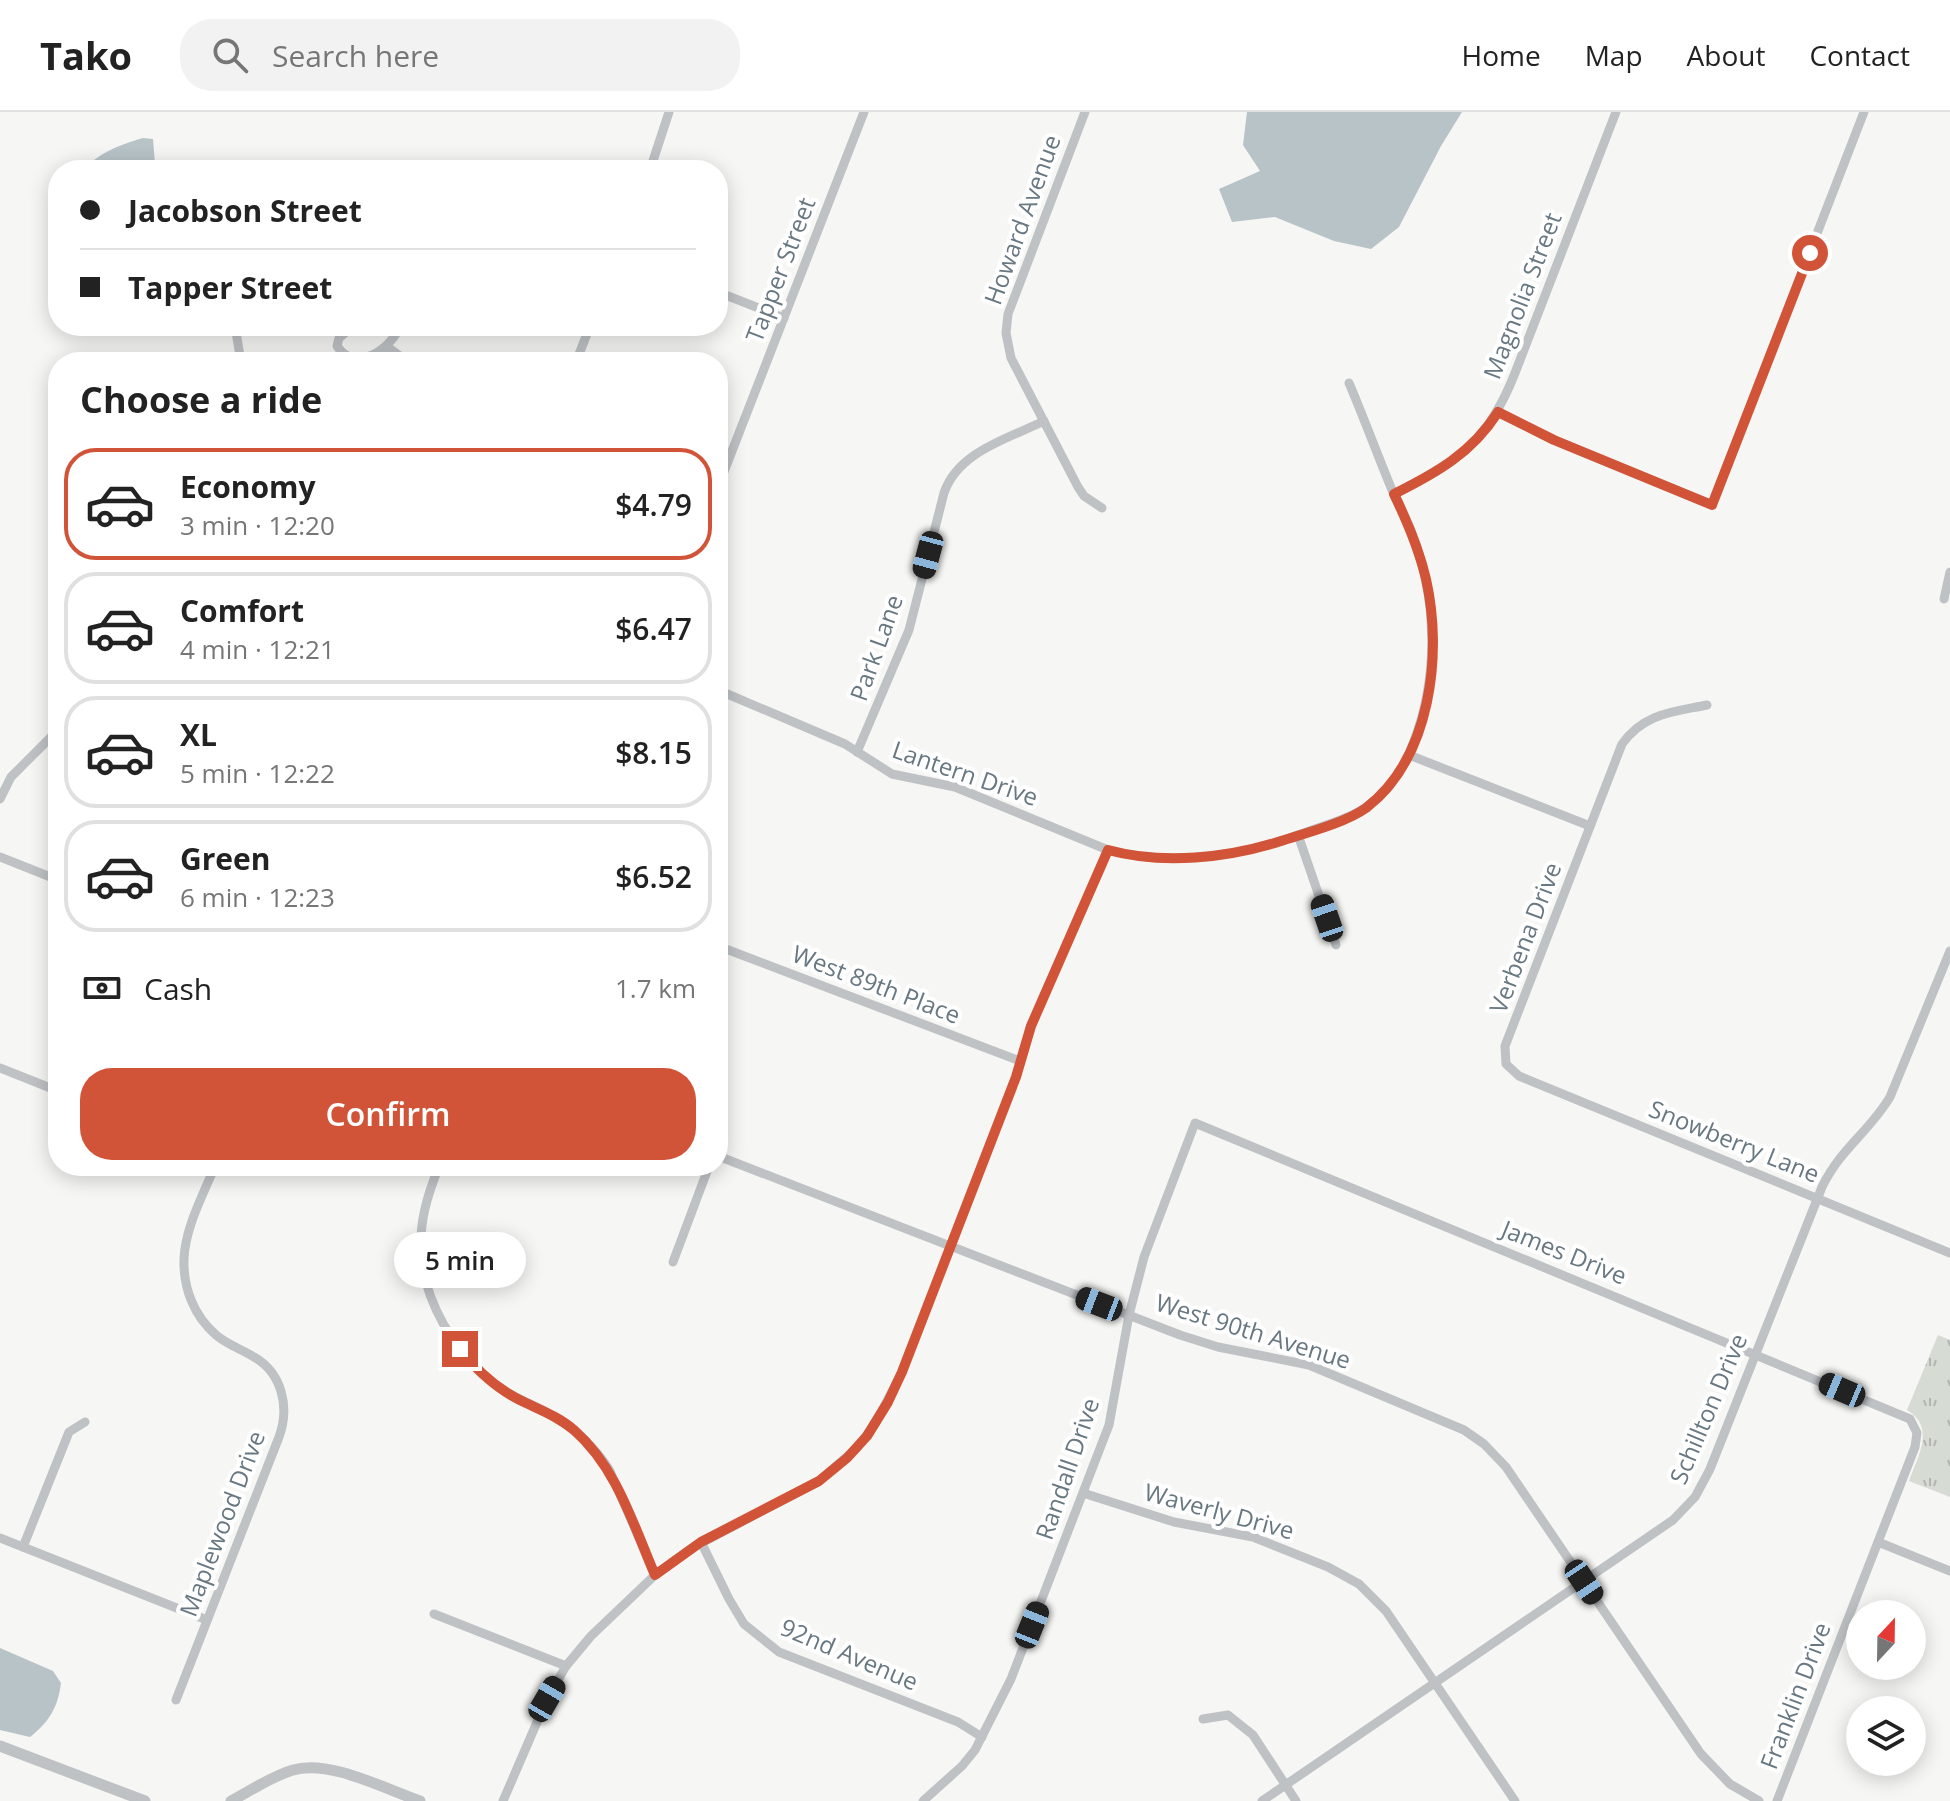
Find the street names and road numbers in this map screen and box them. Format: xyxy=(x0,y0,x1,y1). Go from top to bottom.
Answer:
street label: Howard Avenue xyxy=(976,130,1068,309)
street label: Tapper Street xyxy=(737,192,822,347)
street label: Magnolia Street xyxy=(1475,207,1569,383)
street label: Park Lane xyxy=(841,590,910,705)
street label: Lantern Drive xyxy=(888,732,1043,813)
street label: Verbena Drive xyxy=(1481,857,1568,1018)
street label: West 89th Place xyxy=(788,936,965,1031)
street label: Snowberry Lane xyxy=(1644,1091,1825,1190)
street label: James Drive xyxy=(1495,1211,1632,1292)
street label: West 90th Avenue xyxy=(1152,1285,1355,1376)
street label: Schillton Drive xyxy=(1661,1328,1754,1489)
street label: Randall Drive xyxy=(1027,1393,1106,1544)
street label: Maplewood Drive xyxy=(171,1426,272,1621)
street label: Waverly Drive xyxy=(1141,1475,1298,1546)
street label: 92nd Avenue xyxy=(776,1610,924,1697)
street label: Franklin Drive xyxy=(1751,1617,1838,1774)

